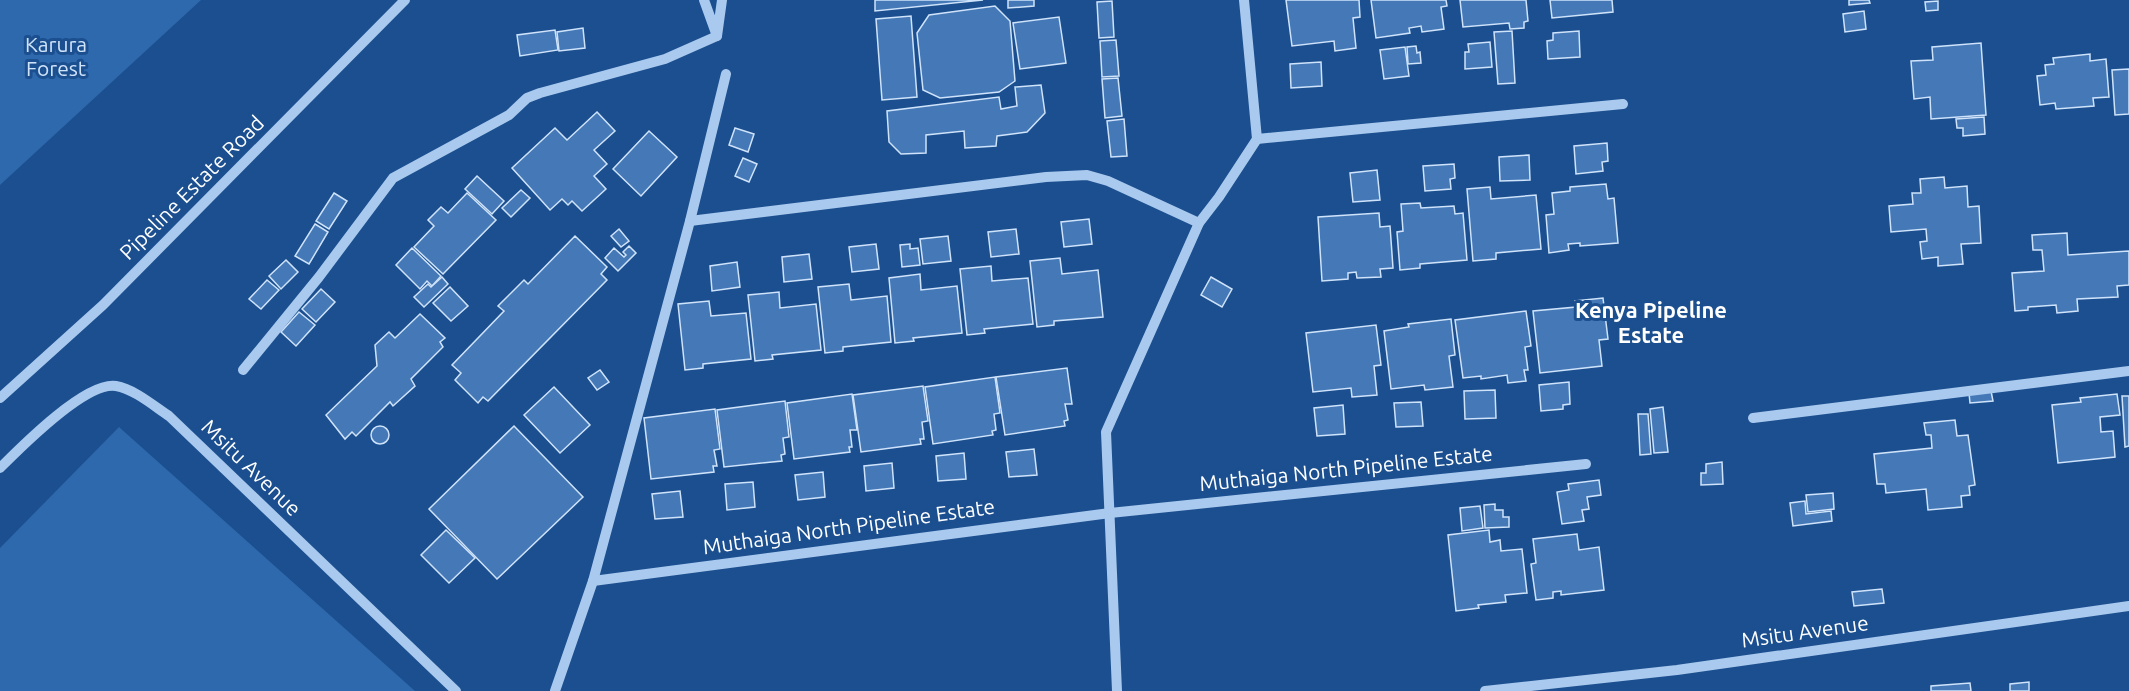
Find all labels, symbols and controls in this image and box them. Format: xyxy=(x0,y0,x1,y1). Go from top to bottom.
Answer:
park label: Karura Forest xyxy=(25,32,87,80)
street label: Pipeline Estate Road xyxy=(114,110,268,264)
district label: Kenya Pipeline Estate xyxy=(1575,297,1727,347)
street label: Msitu Avenue xyxy=(197,414,306,520)
street label: Muthaiga North Pipeline Estate xyxy=(1198,441,1494,495)
street label: Muthaiga North Pipeline Estate xyxy=(701,494,996,558)
street label: Msitu Avenue xyxy=(1740,610,1870,652)

